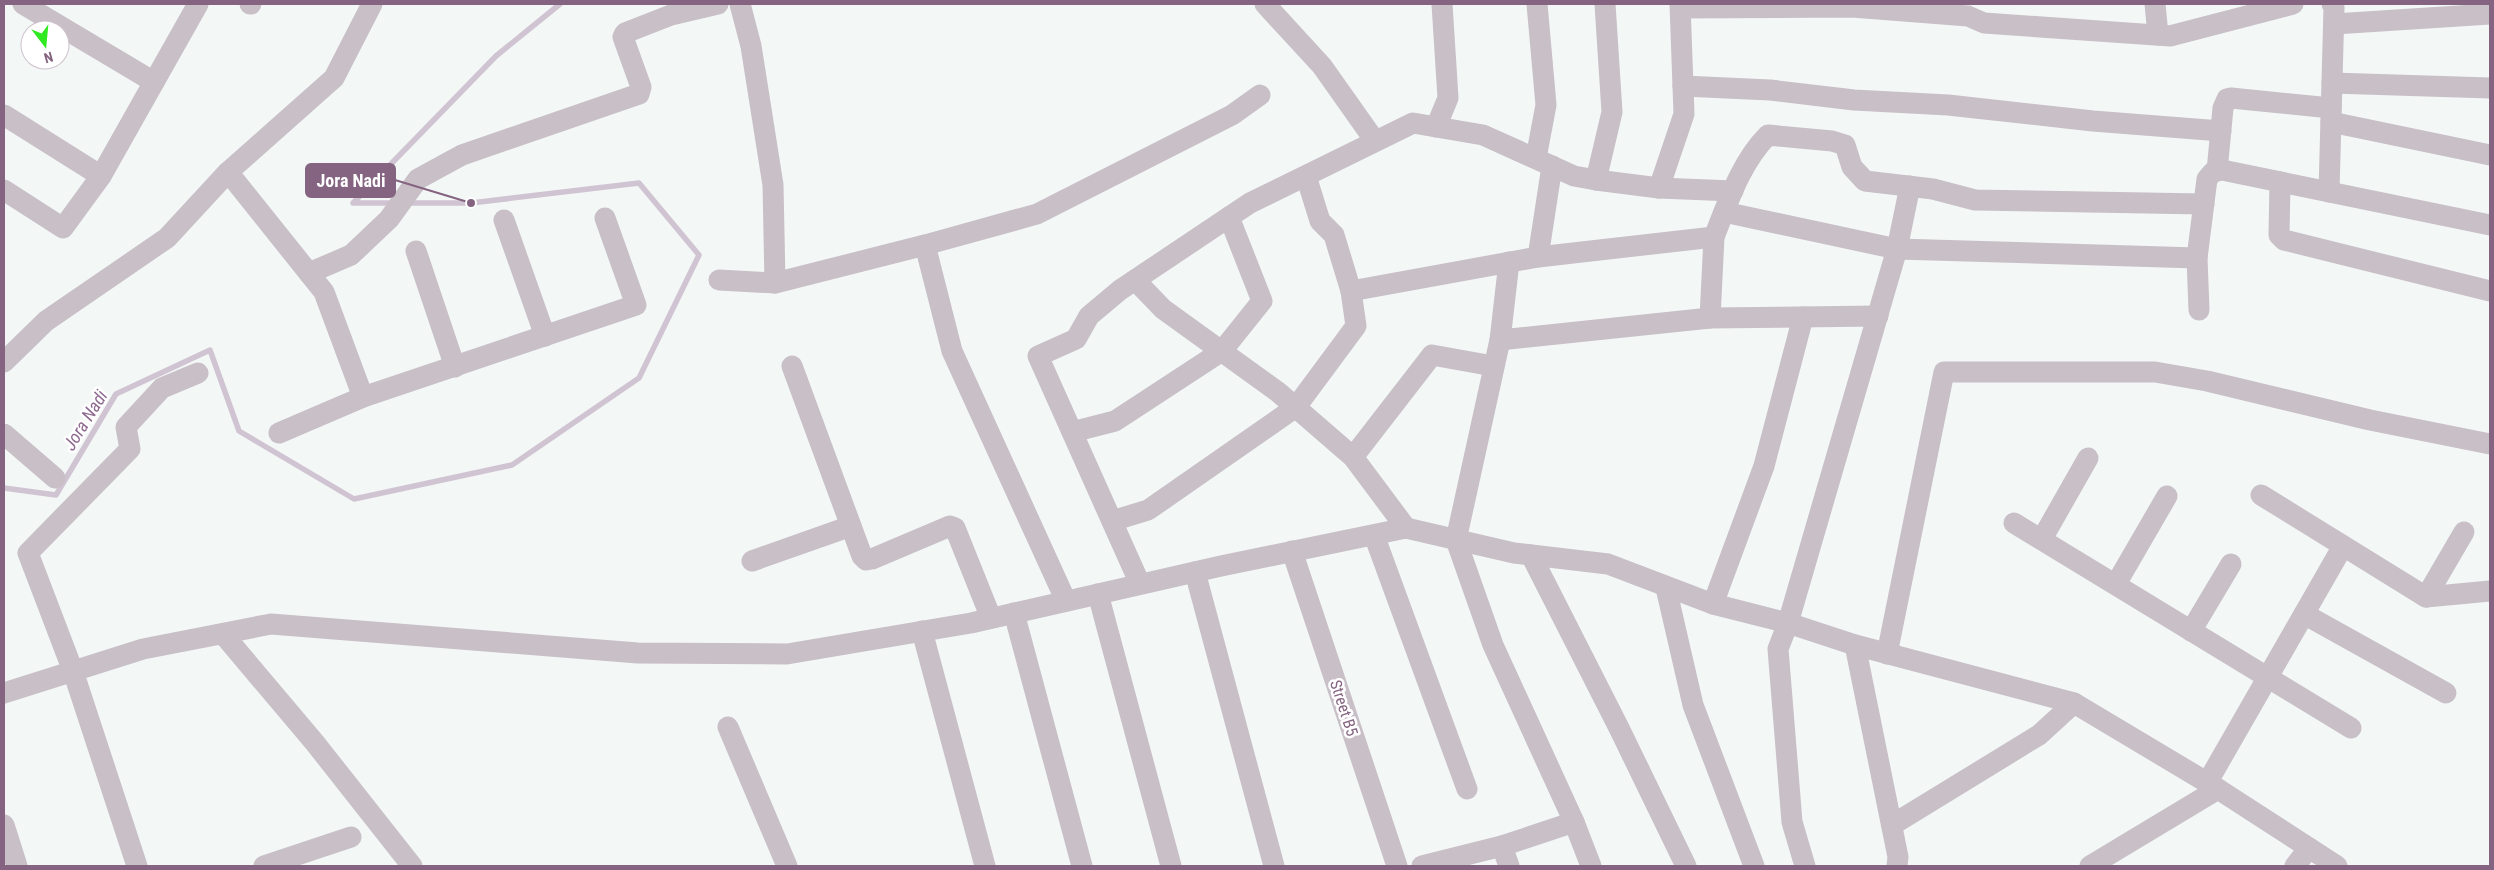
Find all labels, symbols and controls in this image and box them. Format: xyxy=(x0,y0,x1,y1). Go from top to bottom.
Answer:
north arrow xyxy=(20,20,70,70)
text: N xyxy=(42,49,55,66)
callout: Jora Nadi xyxy=(306,164,395,197)
text: Jora Nadi xyxy=(316,170,386,191)
water label: Jora Nadi xyxy=(58,385,112,454)
street label: Street B5 xyxy=(1326,678,1362,739)

